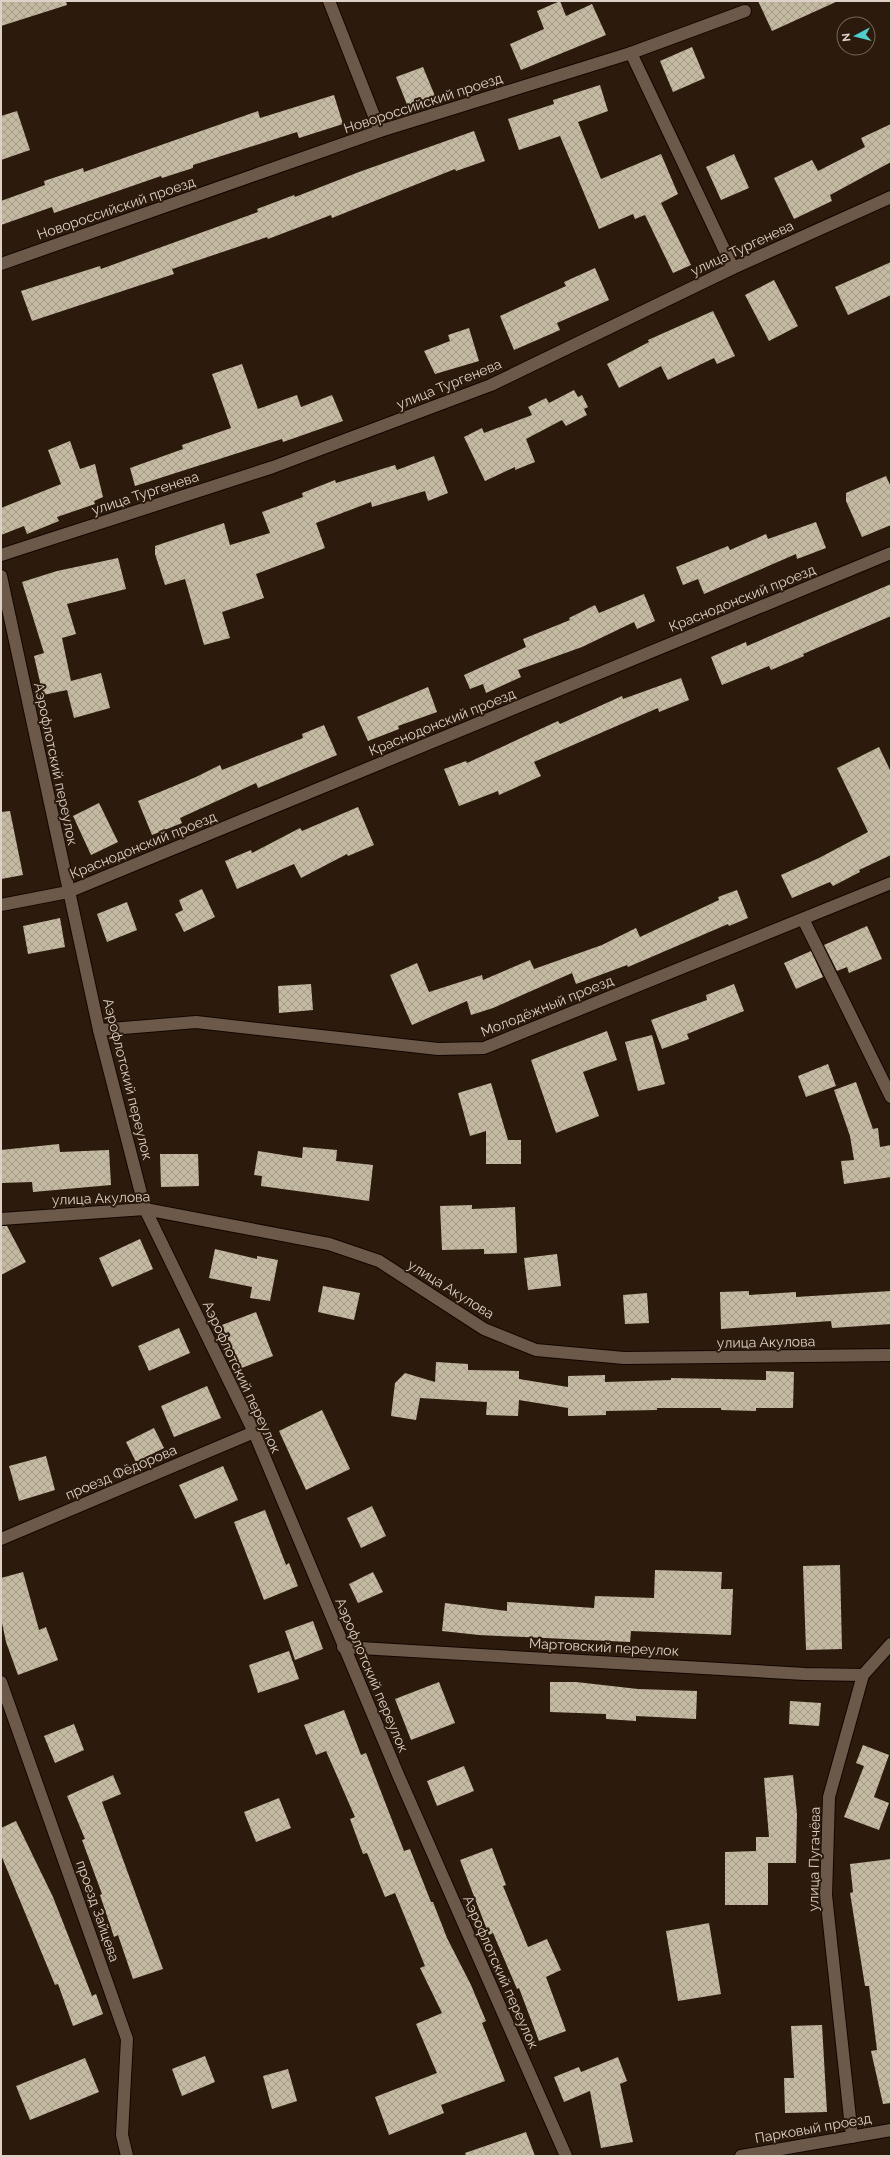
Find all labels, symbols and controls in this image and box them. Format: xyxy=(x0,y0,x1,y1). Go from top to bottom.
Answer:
north arrow xyxy=(836,16,876,56)
text: N xyxy=(840,32,854,42)
street label: Новороссийский проезд xyxy=(342,70,504,136)
street label: Новороссийский проезд xyxy=(35,173,197,243)
street label: улица Тургенева xyxy=(688,217,796,279)
street label: улица Тургенева xyxy=(394,356,504,412)
street label: улица Тургенева xyxy=(89,468,201,518)
street label: Краснодонский проезд xyxy=(666,561,818,635)
street label: Аэрофлотский переулок xyxy=(31,681,81,847)
street label: Краснодонский проезд xyxy=(366,685,518,759)
street label: Краснодонский проезд xyxy=(67,808,219,882)
street label: Молодёжный проезд xyxy=(478,972,616,1040)
street label: Аэрофлотский переулок xyxy=(100,996,156,1162)
street label: улица Акулова xyxy=(52,1188,150,1208)
street label: улица Акулова xyxy=(405,1256,497,1322)
street label: Аэрофлотский переулок xyxy=(200,1298,284,1456)
street label: улица Акулова xyxy=(717,1333,815,1351)
street label: проезд Фёдорова xyxy=(63,1441,179,1503)
street label: Аэрофлотский переулок xyxy=(332,1595,412,1755)
street label: Мартовский переулок xyxy=(529,1635,679,1659)
street label: улица Пугачёва xyxy=(805,1807,823,1911)
street label: проезд Зайцева xyxy=(73,1858,123,1964)
street label: Аэрофлотский переулок xyxy=(460,1893,542,2051)
street label: Парковый проезд xyxy=(753,2110,873,2146)

